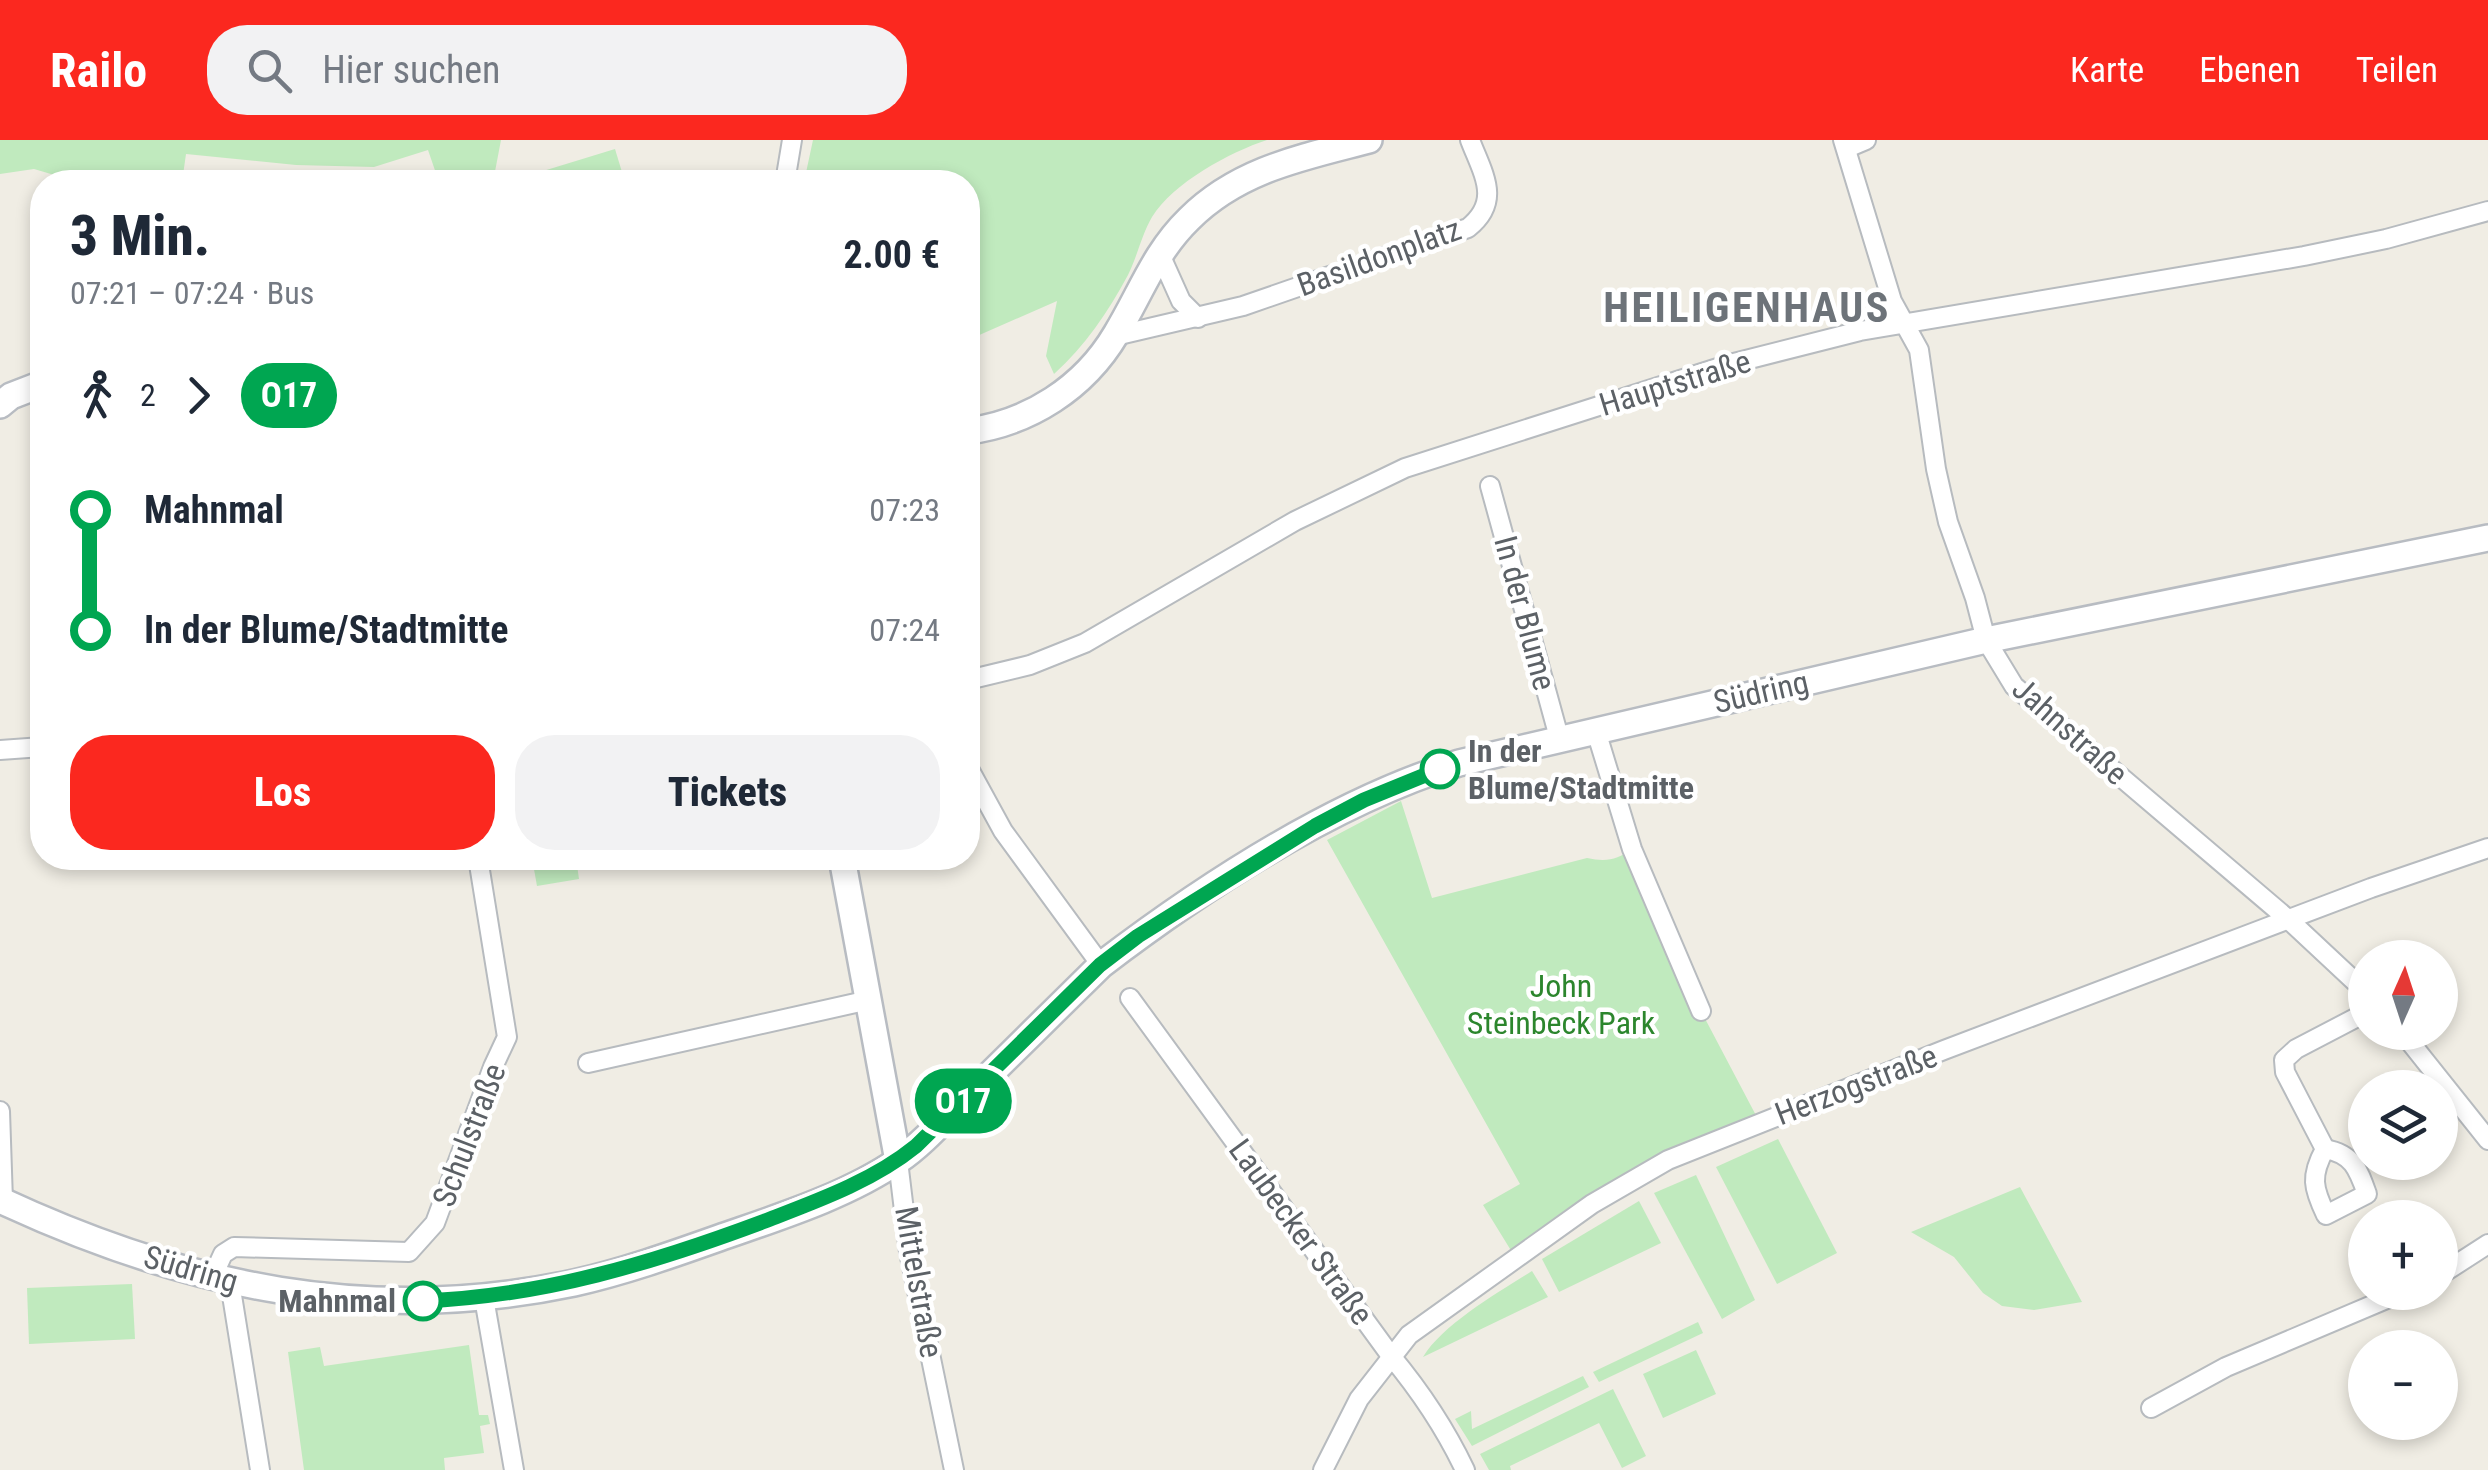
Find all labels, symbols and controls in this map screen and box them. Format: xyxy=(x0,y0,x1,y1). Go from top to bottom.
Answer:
search box xyxy=(207,25,907,115)
text: Railo xyxy=(50,42,147,99)
icon: search xyxy=(242,43,297,98)
text: Hier suchen xyxy=(322,48,500,92)
text: Karte xyxy=(2070,50,2144,91)
text: Ebenen xyxy=(2199,50,2301,91)
text: Teilen xyxy=(2356,50,2438,91)
text: 3 Min. xyxy=(70,204,210,268)
street label: Basildonplatz xyxy=(1292,210,1466,304)
text: 2.00 € xyxy=(843,233,940,277)
text: 07:21 – 07:24 · Bus xyxy=(70,274,314,312)
district label: HEILIGENHAUS xyxy=(1603,283,1891,332)
street label: Hauptstraße xyxy=(1595,342,1755,424)
icon: walk xyxy=(70,368,125,423)
icon: forward xyxy=(171,368,226,423)
text: O17 xyxy=(261,375,317,416)
text: 2 xyxy=(140,376,156,414)
text: Mahnmal xyxy=(144,488,284,532)
text: 07:23 xyxy=(869,491,940,529)
street label: In der Blume xyxy=(1486,532,1564,694)
text: In der Blume/Stadtmitte xyxy=(144,608,508,652)
text: 07:24 xyxy=(869,611,940,649)
street label: Südring xyxy=(1710,663,1812,721)
street label: Jahnstraße xyxy=(2005,669,2135,793)
place label: In der Blume/Stadtmitte xyxy=(1468,732,1694,807)
button: Los xyxy=(70,735,495,850)
button: Tickets xyxy=(515,735,940,850)
marker: In der Blume/Stadtmitte xyxy=(1421,750,1459,788)
north arrow xyxy=(2348,940,2458,1050)
map controls xyxy=(2348,940,2458,1440)
park label: John Steinbeck Park xyxy=(1467,967,1656,1042)
street label: Herzogstraße xyxy=(1770,1037,1942,1133)
street label: Schulstraße xyxy=(424,1058,514,1212)
line badge: O17 xyxy=(906,1068,1020,1134)
button: layers xyxy=(2348,1070,2458,1180)
text: O17 xyxy=(935,1081,991,1122)
street label: Laubecker Straße xyxy=(1221,1132,1381,1332)
button: + xyxy=(2348,1200,2458,1310)
street label: Mittelstraße xyxy=(887,1203,951,1361)
street label: Südring xyxy=(139,1237,243,1301)
place label: Mahnmal xyxy=(278,1282,396,1320)
marker: Mahnmal xyxy=(404,1282,442,1320)
button: − xyxy=(2348,1330,2458,1440)

